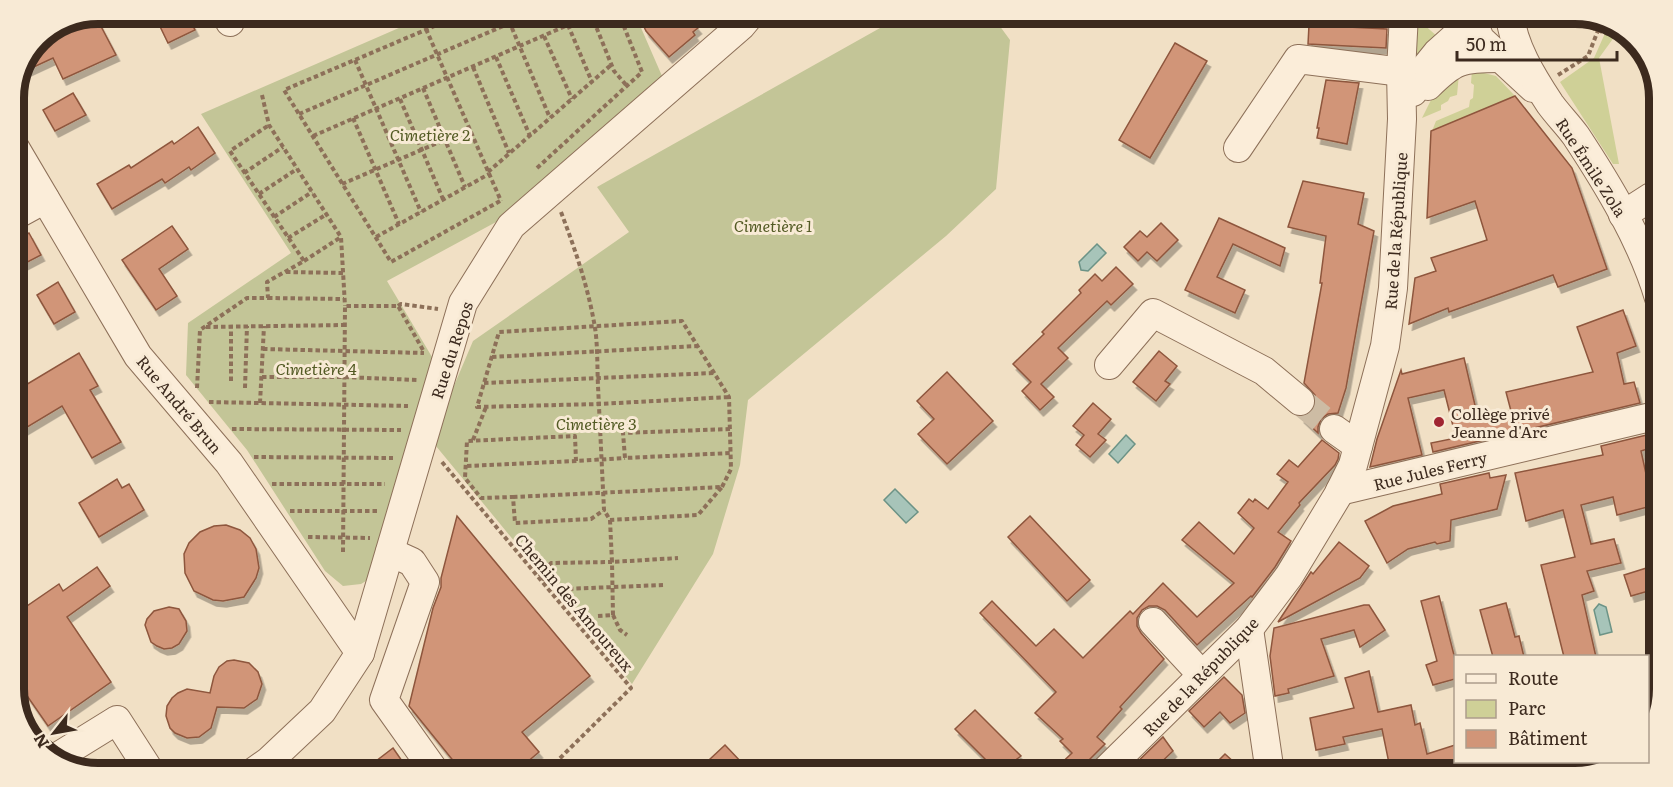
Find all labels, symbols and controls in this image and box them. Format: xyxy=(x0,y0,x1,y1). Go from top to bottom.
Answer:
scale bar xyxy=(1457,24,1618,62)
text: 50 m xyxy=(1466,30,1507,57)
street label: Rue Émile Zola xyxy=(1551,113,1633,222)
park label: Cimetière 2 xyxy=(390,122,470,146)
street label: Rue de la République xyxy=(1378,151,1412,311)
park label: Cimetière 1 xyxy=(734,213,812,237)
street label: Rue du Repos xyxy=(424,298,478,402)
street label: Rue André Brun xyxy=(132,350,229,459)
park label: Cimetière 4 xyxy=(275,356,357,380)
place label: Collège privé Jeanne d'Arc xyxy=(1451,401,1550,443)
park label: Cimetière 3 xyxy=(556,411,636,435)
marker: Collège privé Jeanne d'Arc xyxy=(1432,415,1446,429)
street label: Rue Jules Ferry xyxy=(1371,444,1490,496)
street label: Chemin des Amoureux xyxy=(510,528,641,677)
street label: Rue de la République xyxy=(1137,611,1263,741)
legend xyxy=(1454,655,1649,763)
text: Route xyxy=(1508,664,1558,691)
text: Parc xyxy=(1508,694,1546,721)
north arrow xyxy=(24,703,84,763)
text: Bâtiment xyxy=(1508,724,1588,751)
text: N xyxy=(27,729,54,753)

